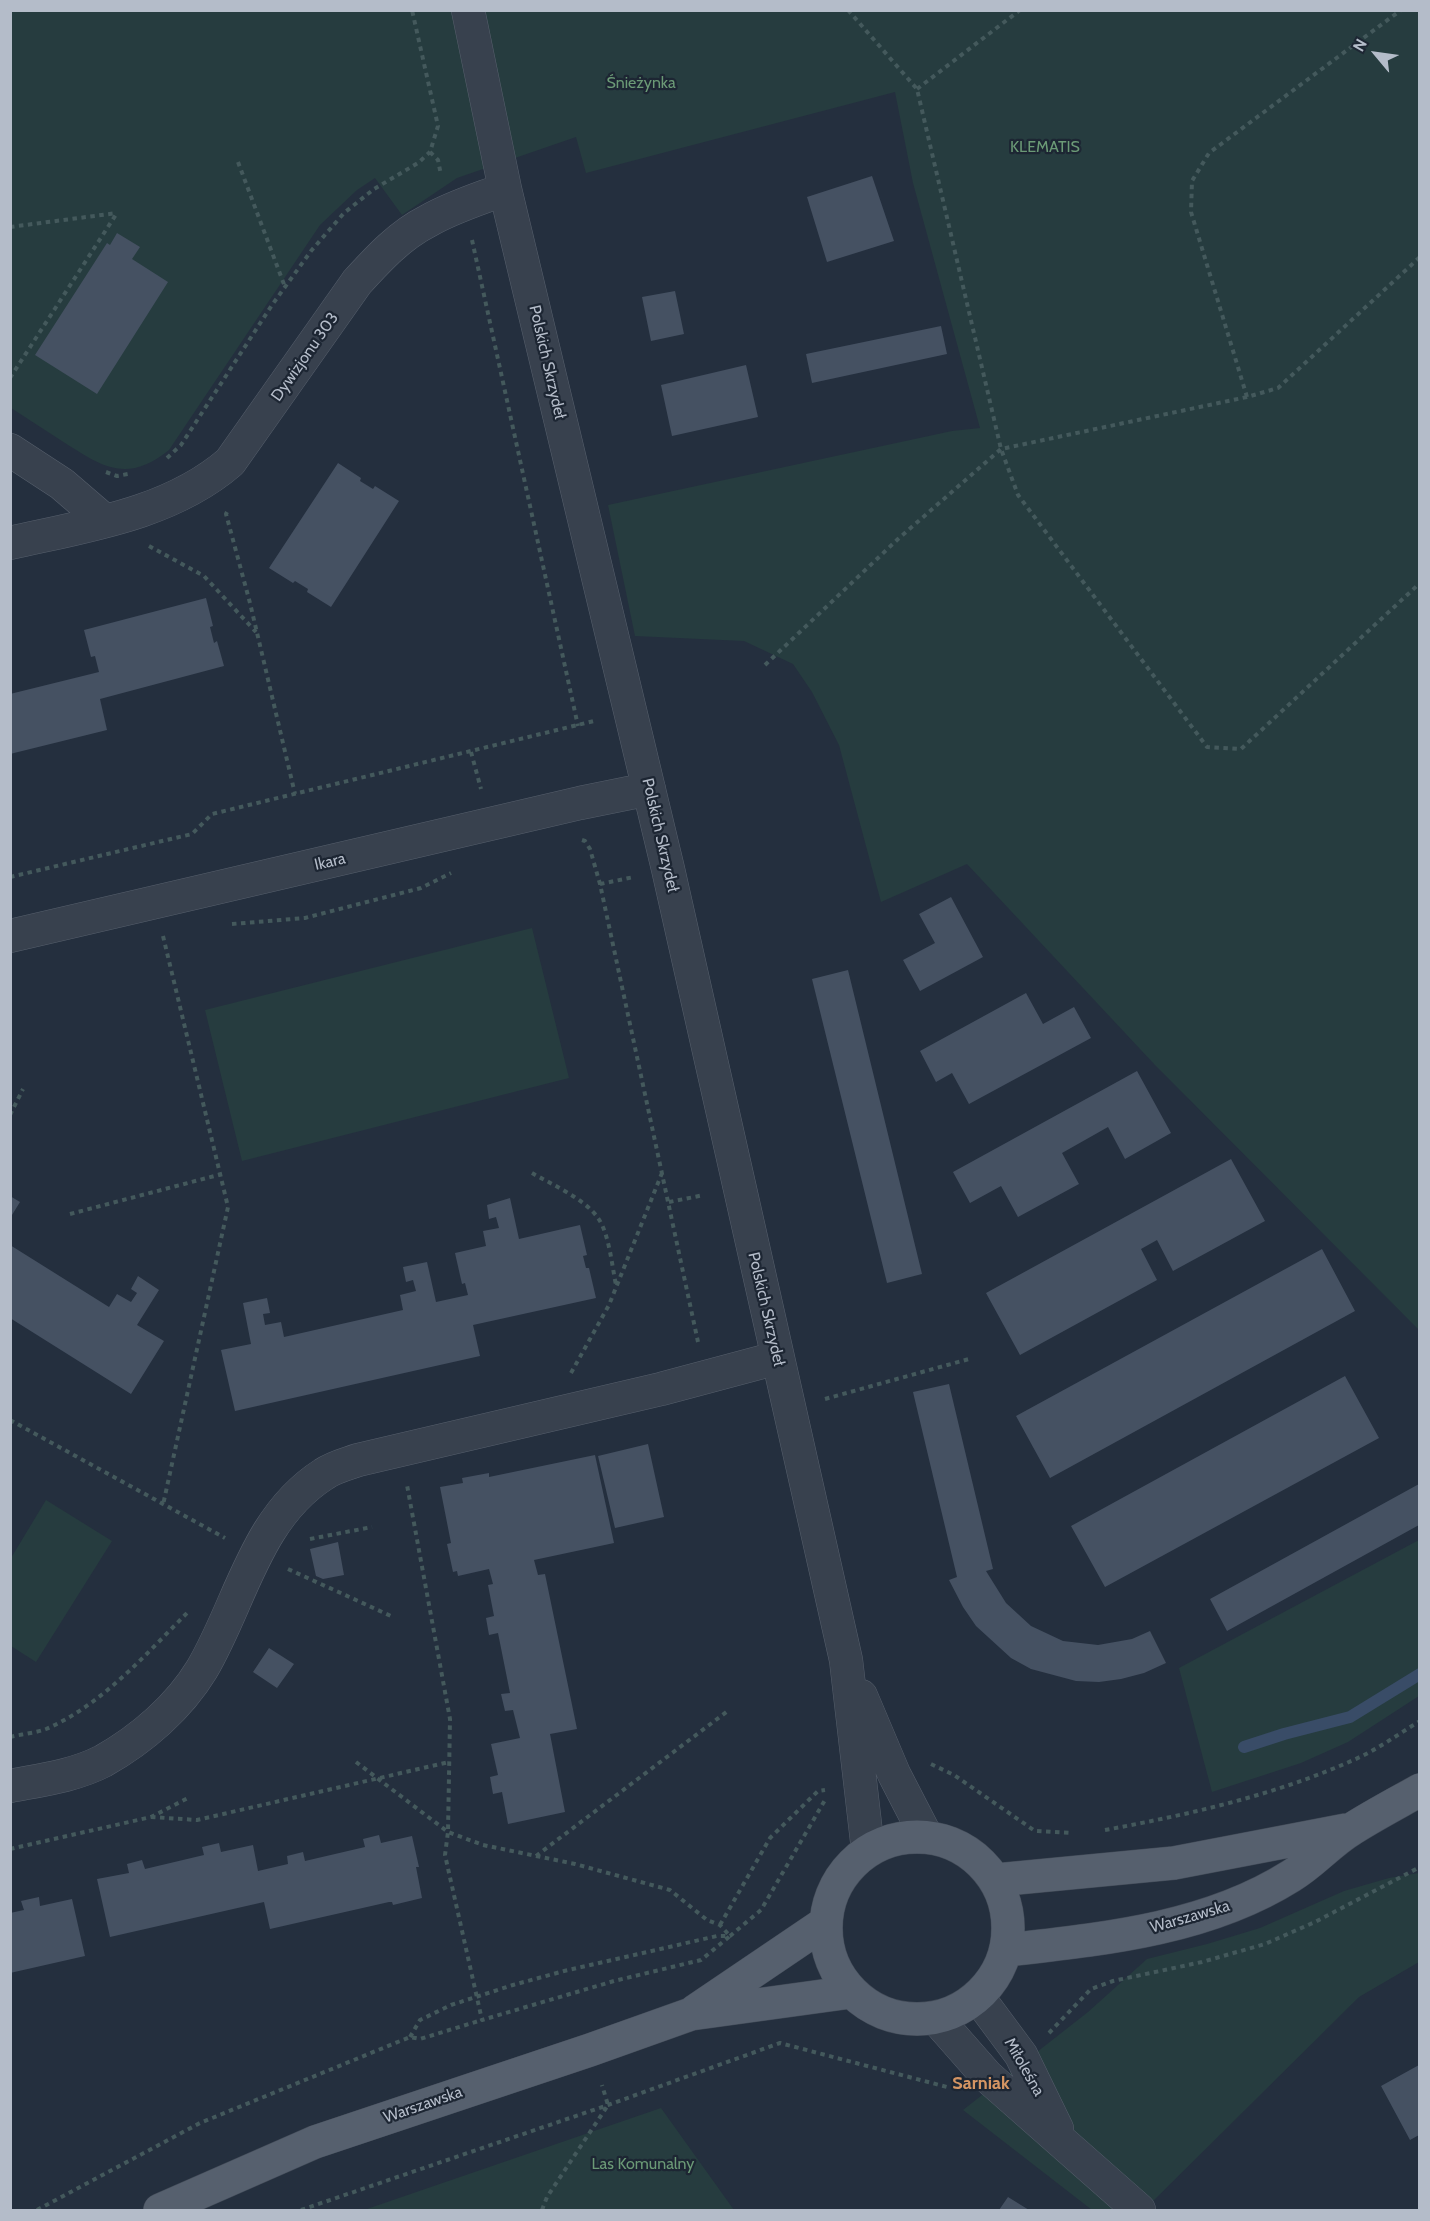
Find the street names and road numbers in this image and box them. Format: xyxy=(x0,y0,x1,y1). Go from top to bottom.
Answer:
street label: Polskich Skrzydeł xyxy=(525,303,569,421)
street label: Dywizjonu 303 xyxy=(267,309,343,405)
street label: Polskich Skrzydeł xyxy=(638,776,682,894)
street label: Ikara xyxy=(313,849,347,875)
street label: Polskich Skrzydeł xyxy=(744,1250,788,1368)
street label: Warszawska xyxy=(1148,1896,1232,1938)
street label: Miłoleśna xyxy=(1000,2035,1048,2099)
street label: Warszawska xyxy=(381,2083,465,2127)

